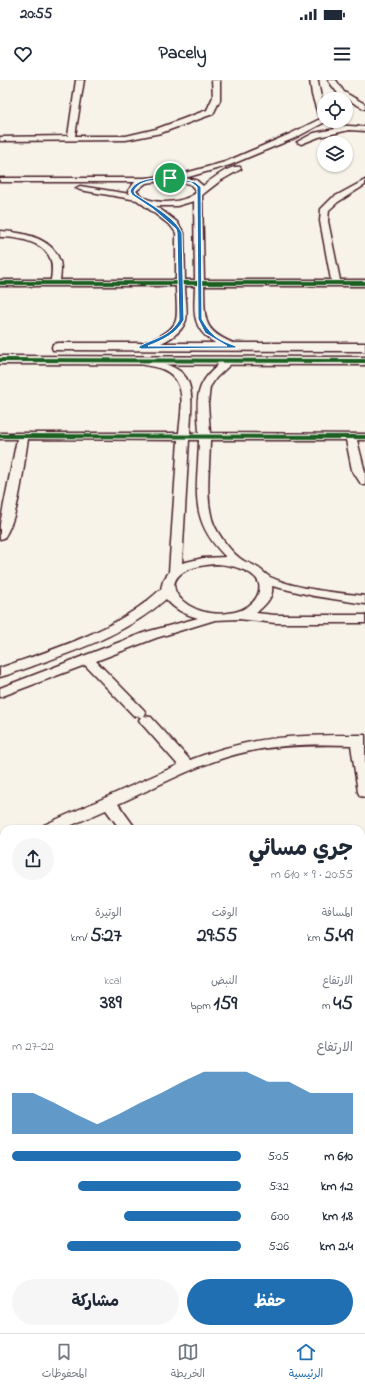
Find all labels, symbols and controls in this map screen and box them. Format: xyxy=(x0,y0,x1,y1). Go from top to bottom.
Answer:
text: 20:55 xyxy=(20,3,52,25)
text: Pacely xyxy=(158,41,207,67)
icon: heart xyxy=(12,43,34,65)
icon: menu xyxy=(331,43,353,65)
map controls xyxy=(317,92,353,172)
button: locate xyxy=(317,92,353,128)
button: layers xyxy=(317,136,353,172)
pin xyxy=(153,161,187,195)
icon: arrive xyxy=(159,167,181,189)
text: جري مسائي xyxy=(249,834,353,866)
button: share xyxy=(12,838,54,880)
text: 20:55 · 9 × 610 m xyxy=(271,865,353,884)
text: الوتيرة xyxy=(95,905,122,921)
text: الوقت xyxy=(212,905,237,921)
text: المسافة xyxy=(322,905,353,921)
text: 5:27 xyxy=(90,922,122,951)
text: 29:55 xyxy=(197,922,237,951)
text: 5.49 xyxy=(323,922,353,951)
text: /km xyxy=(71,930,90,946)
text: km xyxy=(307,930,323,946)
text: kcal xyxy=(104,973,122,989)
text: النبض xyxy=(211,973,237,989)
text: الارتفاع xyxy=(322,973,353,989)
text: 389 xyxy=(100,989,122,1018)
text: 159 xyxy=(214,990,237,1019)
text: 45 xyxy=(333,990,353,1019)
text: bpm xyxy=(190,998,214,1014)
text: m xyxy=(322,998,333,1014)
text: 22–27 m xyxy=(12,1037,54,1056)
text: الارتفاع xyxy=(317,1038,353,1057)
text: 5:05 xyxy=(267,1147,289,1166)
text: 610 m xyxy=(324,1147,353,1166)
text: 5:32 xyxy=(269,1177,289,1196)
text: 1.2 km xyxy=(321,1177,353,1196)
text: 6:00 xyxy=(271,1207,289,1226)
text: 1.8 km xyxy=(322,1207,353,1226)
text: 5:26 xyxy=(268,1237,289,1256)
text: 2.4 km xyxy=(319,1237,353,1256)
button: مشاركة xyxy=(12,1279,179,1325)
button: حفظ xyxy=(187,1279,353,1325)
tab: المحفوظات xyxy=(42,1341,87,1383)
tab: الخريطة xyxy=(171,1341,205,1383)
tab: الرئيسية xyxy=(289,1341,323,1383)

